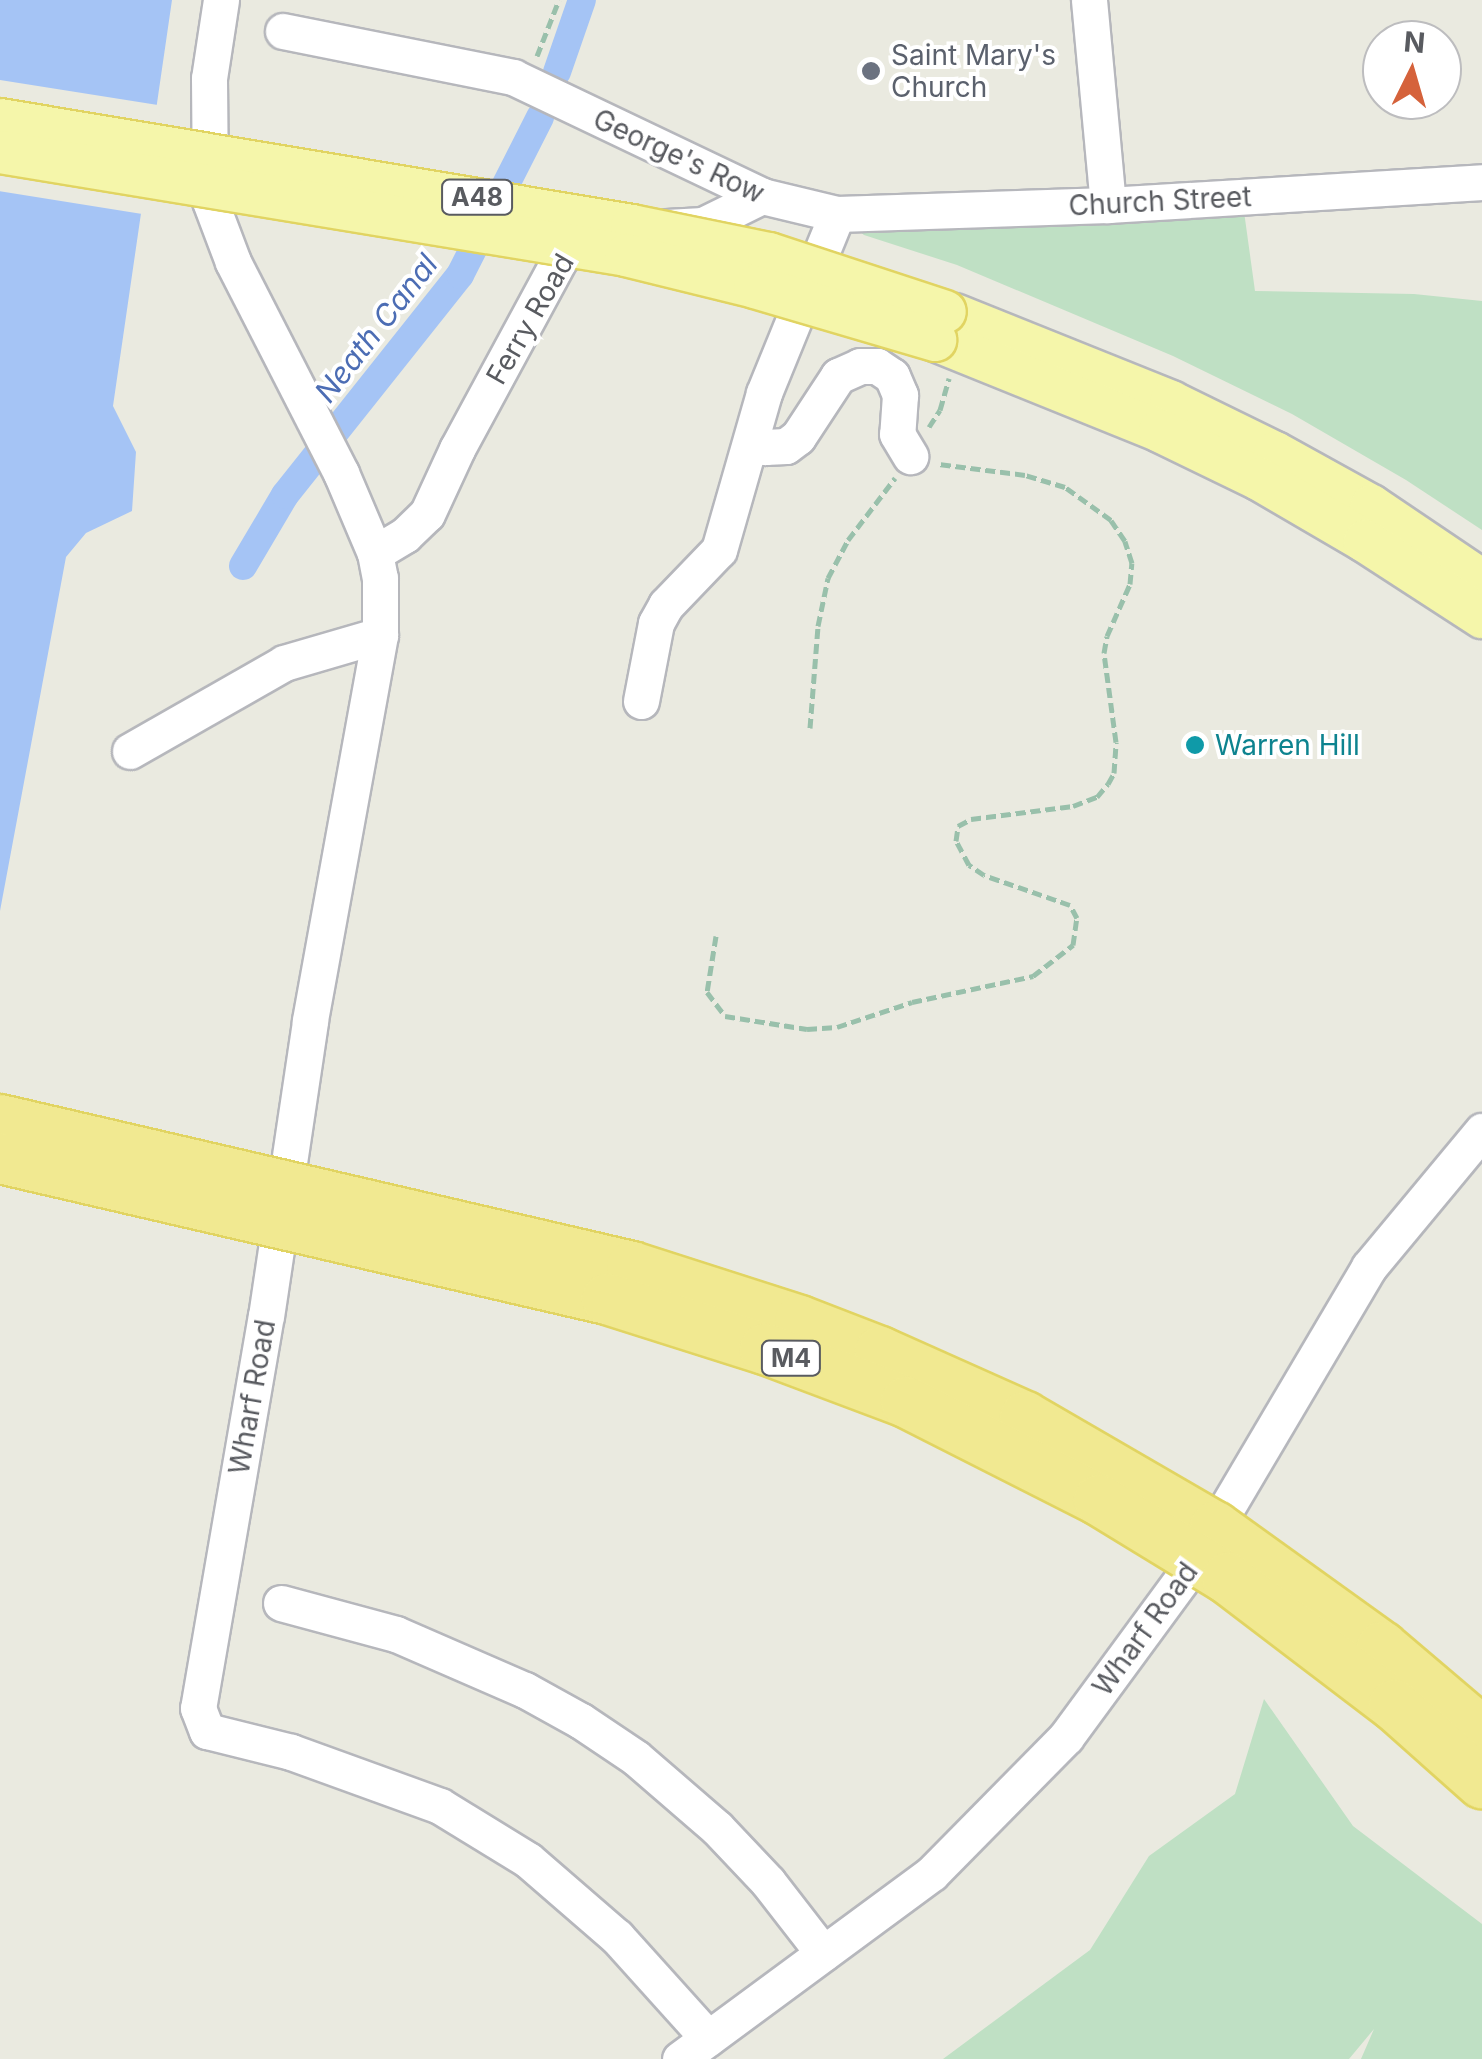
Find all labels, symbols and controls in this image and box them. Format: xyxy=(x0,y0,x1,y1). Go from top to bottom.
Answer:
north arrow xyxy=(1362,20,1462,120)
text: N xyxy=(1402,24,1427,60)
place label: Saint Mary's Church xyxy=(891,38,1056,104)
marker: Saint Mary's Church xyxy=(860,60,882,82)
street label: George's Row xyxy=(588,102,770,210)
road number: A48 xyxy=(440,177,514,217)
street label: Church Street xyxy=(1068,179,1252,223)
water label: Neath Canal xyxy=(307,247,445,409)
street label: Ferry Road xyxy=(479,248,581,390)
place label: Warren Hill xyxy=(1215,728,1360,762)
marker: Warren Hill xyxy=(1184,734,1206,756)
street label: Wharf Road xyxy=(222,1317,282,1477)
road number: M4 xyxy=(758,1338,824,1378)
street label: Wharf Road xyxy=(1085,1556,1205,1702)

